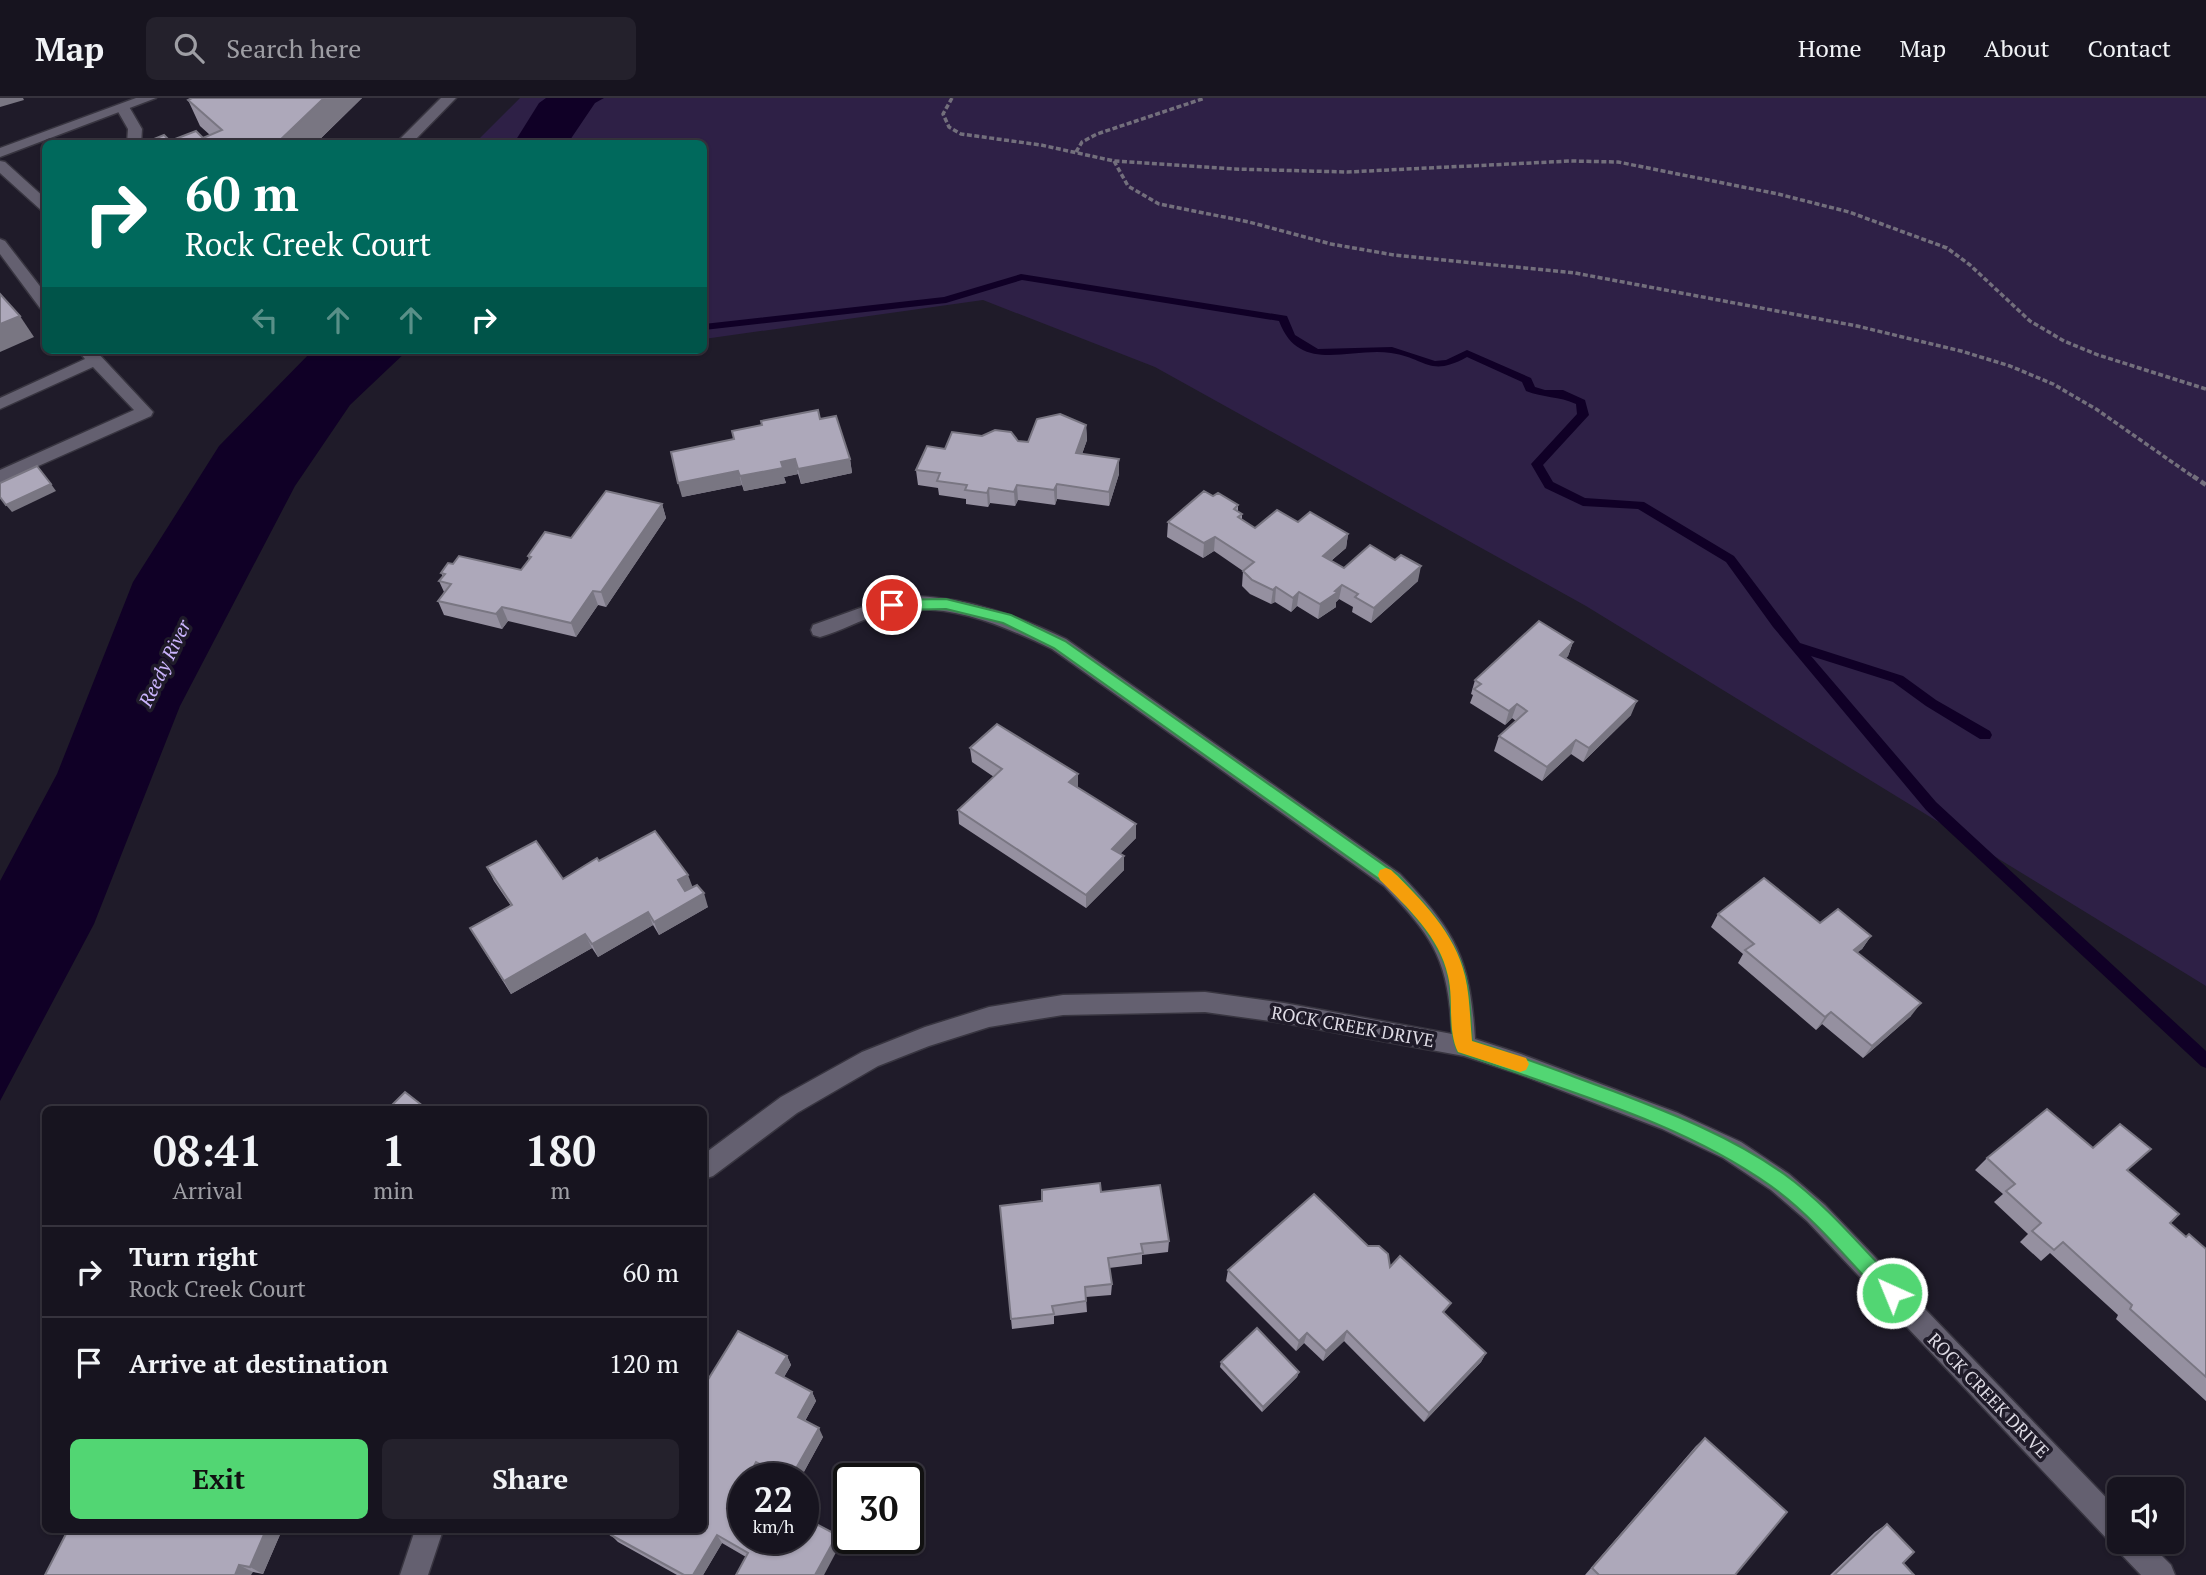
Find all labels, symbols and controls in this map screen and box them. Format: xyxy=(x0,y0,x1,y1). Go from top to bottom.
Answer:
search box xyxy=(146,17,636,80)
text: Map xyxy=(35,27,104,70)
icon: search xyxy=(170,29,208,67)
text: Search here xyxy=(226,31,361,65)
text: Home xyxy=(1798,32,1862,64)
text: Map xyxy=(1900,32,1946,64)
text: About xyxy=(1984,32,2050,64)
text: Contact xyxy=(2088,32,2171,64)
text: 60 m xyxy=(185,160,299,225)
icon: right xyxy=(70,168,161,259)
text: Rock Creek Court xyxy=(185,223,431,265)
icon: left xyxy=(246,301,284,339)
icon: ahead xyxy=(319,301,357,339)
icon: ahead xyxy=(392,301,430,339)
icon: right xyxy=(465,301,503,339)
pin xyxy=(862,575,922,635)
icon: arrive xyxy=(873,586,911,624)
water label: Reedy River xyxy=(132,615,196,712)
street label: ROCK CREEK DRIVE xyxy=(1270,1000,1436,1052)
text: 08:41 xyxy=(153,1122,262,1178)
text: 1 xyxy=(382,1122,405,1178)
text: 180 xyxy=(525,1122,596,1178)
text: Arrival xyxy=(172,1175,243,1206)
text: min xyxy=(373,1175,414,1206)
text: m xyxy=(550,1175,570,1206)
text: Turn right xyxy=(129,1239,258,1273)
icon: right xyxy=(70,1253,108,1291)
text: 60 m xyxy=(623,1255,679,1289)
position arrow xyxy=(1855,1256,1929,1330)
text: Rock Creek Court xyxy=(129,1273,306,1304)
street label: ROCK CREEK DRIVE xyxy=(1923,1327,2055,1463)
icon: arrive xyxy=(70,1344,108,1382)
text: Arrive at destination xyxy=(129,1346,388,1380)
text: 120 m xyxy=(609,1346,679,1380)
button: Exit xyxy=(70,1439,368,1519)
button: Share xyxy=(382,1439,679,1519)
speed limit sign: 30 xyxy=(833,1463,924,1554)
text: 22 xyxy=(754,1476,793,1522)
map controls xyxy=(2107,1477,2184,1554)
button: sound xyxy=(2107,1477,2184,1554)
text: km/h xyxy=(753,1514,794,1538)

